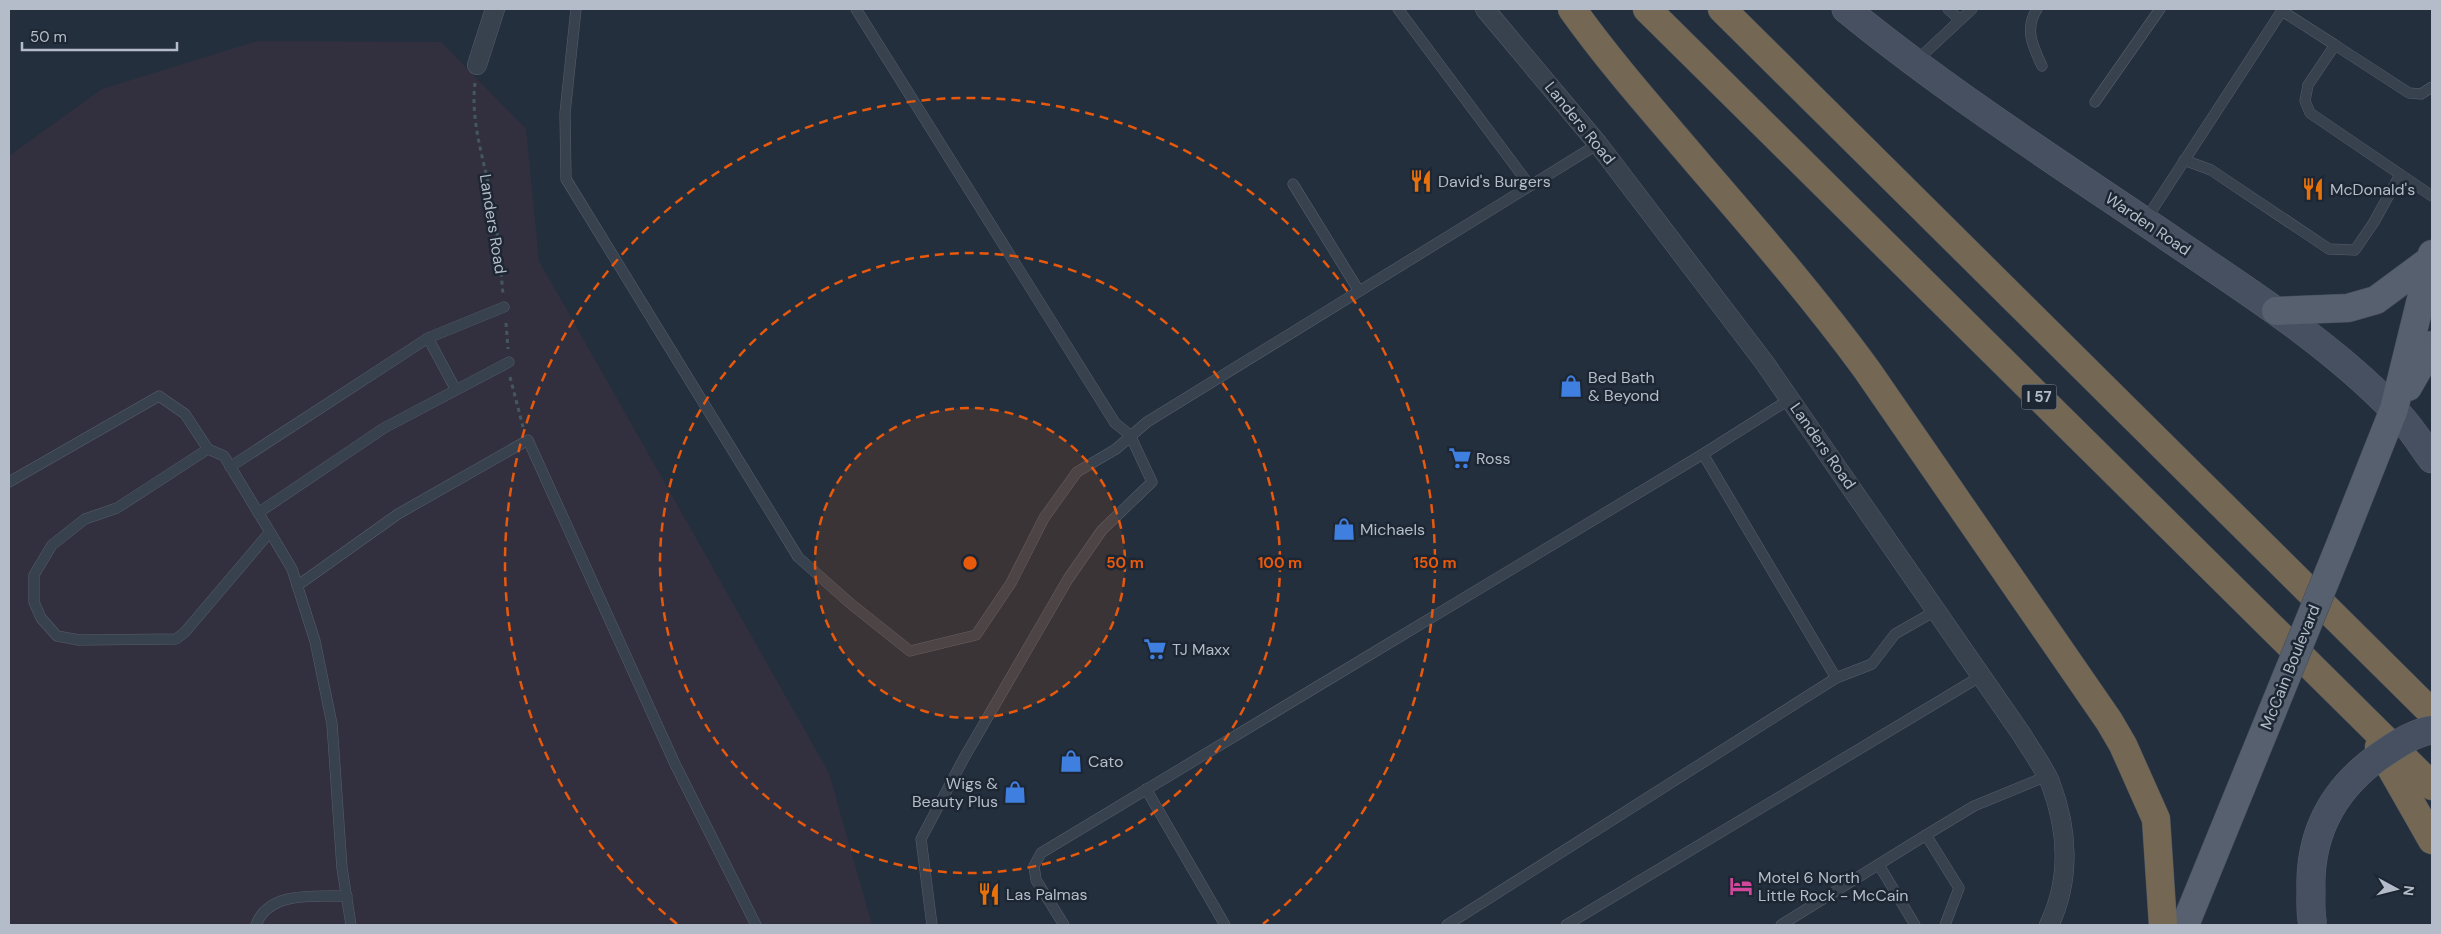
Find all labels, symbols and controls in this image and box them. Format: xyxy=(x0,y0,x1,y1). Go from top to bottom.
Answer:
scale bar xyxy=(22,20,178,52)
text: 50 m xyxy=(30,27,67,47)
street label: Landers Road xyxy=(1540,77,1620,169)
restaurant icon: David's Burgers xyxy=(1408,168,1434,194)
place label: David's Burgers xyxy=(1438,171,1551,192)
street label: Landers Road xyxy=(475,173,511,275)
restaurant icon: McDonald's xyxy=(2300,176,2326,202)
place label: McDonald's xyxy=(2330,179,2415,200)
street label: Warden Road xyxy=(2101,188,2195,260)
place label: Bed Bath & Beyond xyxy=(1588,367,1659,406)
shop icon: Bed Bath & Beyond xyxy=(1558,373,1584,399)
road number: I 57 xyxy=(2022,384,2056,410)
street label: Landers Road xyxy=(1785,399,1861,493)
supermarket icon: Ross xyxy=(1447,445,1473,471)
place label: Ross xyxy=(1476,448,1511,469)
shop icon: Michaels xyxy=(1331,516,1357,542)
place label: Michaels xyxy=(1360,519,1425,540)
text: 50 m xyxy=(1106,553,1144,573)
text: 100 m xyxy=(1258,553,1302,573)
text: 150 m xyxy=(1414,553,1457,573)
centre of rings xyxy=(961,554,979,572)
street label: McCain Boulevard xyxy=(2255,601,2325,733)
supermarket icon: TJ Maxx xyxy=(1142,636,1168,662)
place label: TJ Maxx xyxy=(1172,639,1230,660)
shop icon: Cato xyxy=(1058,748,1084,774)
place label: Cato xyxy=(1088,751,1124,772)
place label: Wigs & Beauty Plus xyxy=(912,773,998,812)
shop icon: Wigs & Beauty Plus xyxy=(1002,779,1028,805)
north arrow xyxy=(2371,864,2421,914)
place label: Motel 6 North Little Rock - McCain xyxy=(1758,867,1908,906)
hotel icon: Motel 6 North Little Rock - McCain xyxy=(1728,873,1754,899)
restaurant icon: Las Palmas xyxy=(976,881,1002,907)
place label: Las Palmas xyxy=(1006,884,1088,905)
text: N xyxy=(2399,884,2418,897)

